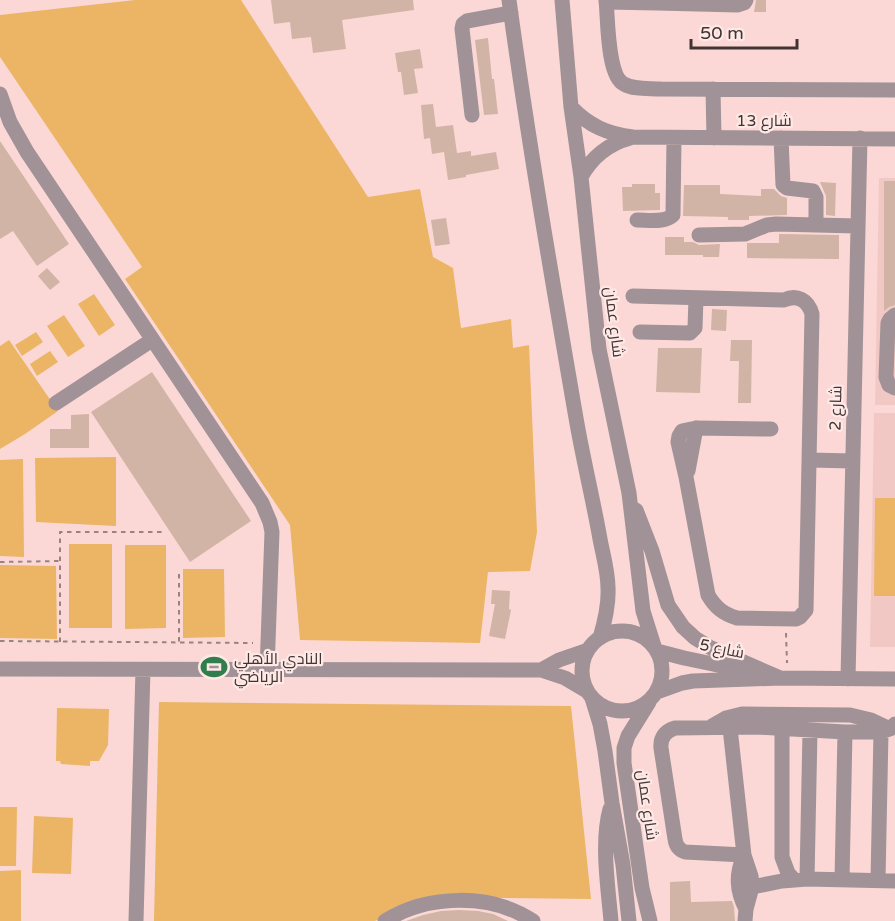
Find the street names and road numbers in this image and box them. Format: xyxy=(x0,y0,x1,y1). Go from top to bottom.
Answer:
street label: شارع 13 xyxy=(736,111,792,132)
street label: شارع عمان xyxy=(599,286,628,359)
street label: شارع 2 xyxy=(826,385,847,431)
street label: شارع 5 xyxy=(698,635,746,664)
street label: شارع عمان xyxy=(631,769,662,842)

